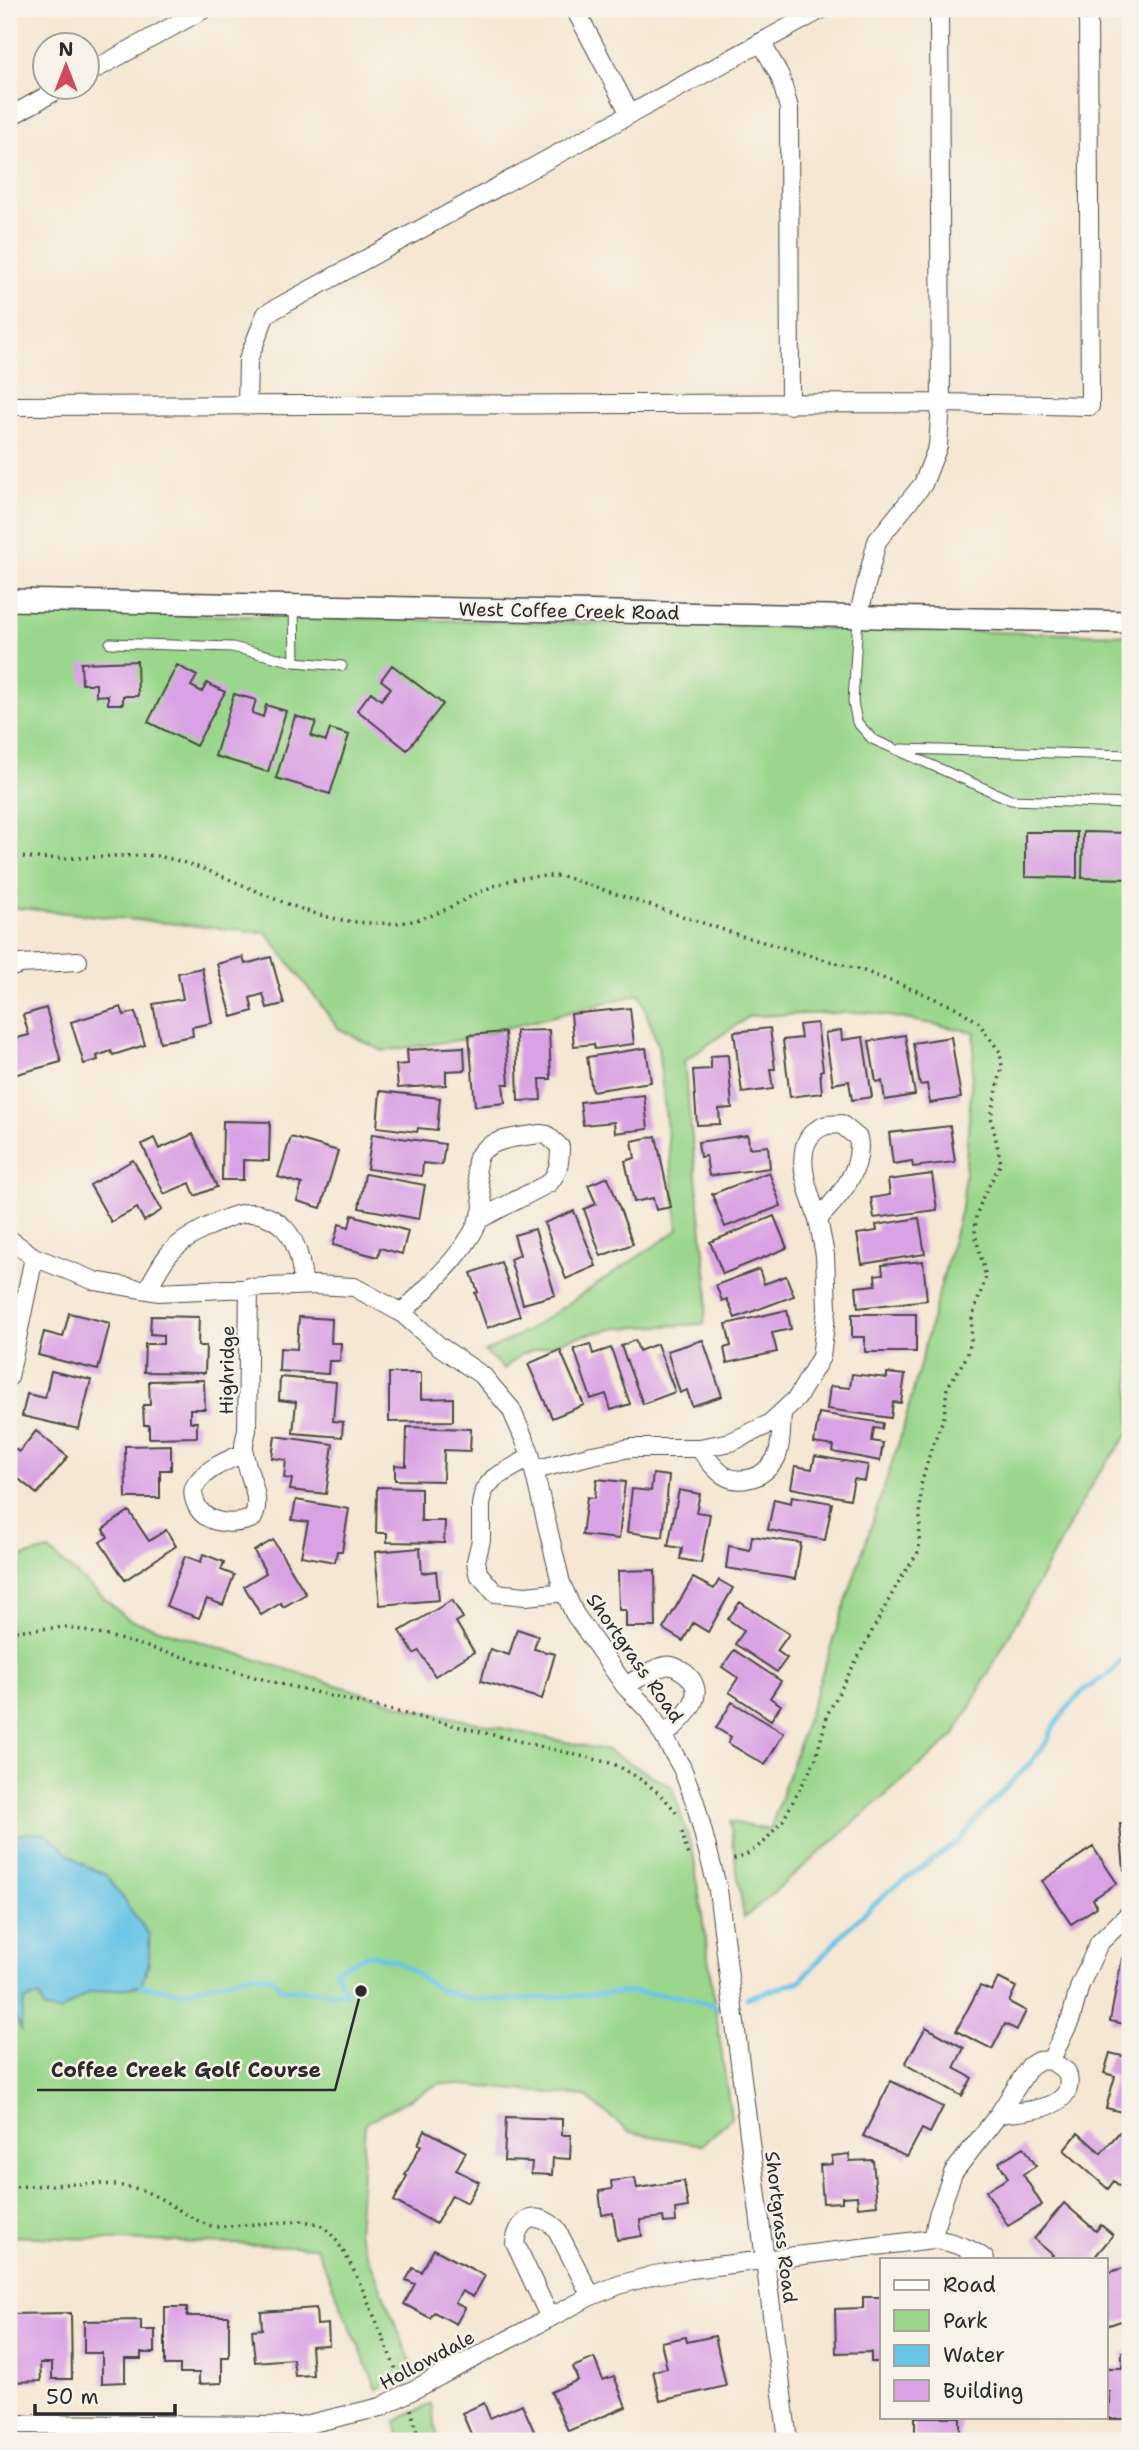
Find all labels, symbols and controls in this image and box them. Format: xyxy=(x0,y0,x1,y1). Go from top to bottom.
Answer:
north arrow xyxy=(32,32,102,102)
text: N xyxy=(58,37,74,62)
street label: West Coffee Creek Road xyxy=(458,597,680,625)
street label: Highridge xyxy=(214,1325,240,1415)
street label: Shortgrass Road xyxy=(581,1588,689,1728)
callout: Coffee Creek Golf Course xyxy=(37,2048,335,2090)
text: Coffee Creek Golf Course xyxy=(51,2056,321,2084)
street label: Shortgrass Road xyxy=(759,2150,803,2304)
legend xyxy=(880,2258,1108,2418)
text: Road xyxy=(943,2271,996,2299)
text: Park xyxy=(943,2307,988,2335)
street label: Hollowdale xyxy=(375,2325,479,2395)
text: Water xyxy=(943,2341,1005,2369)
scale bar xyxy=(35,2373,175,2417)
text: Building xyxy=(943,2377,1023,2405)
text: 50 m xyxy=(46,2383,99,2411)

